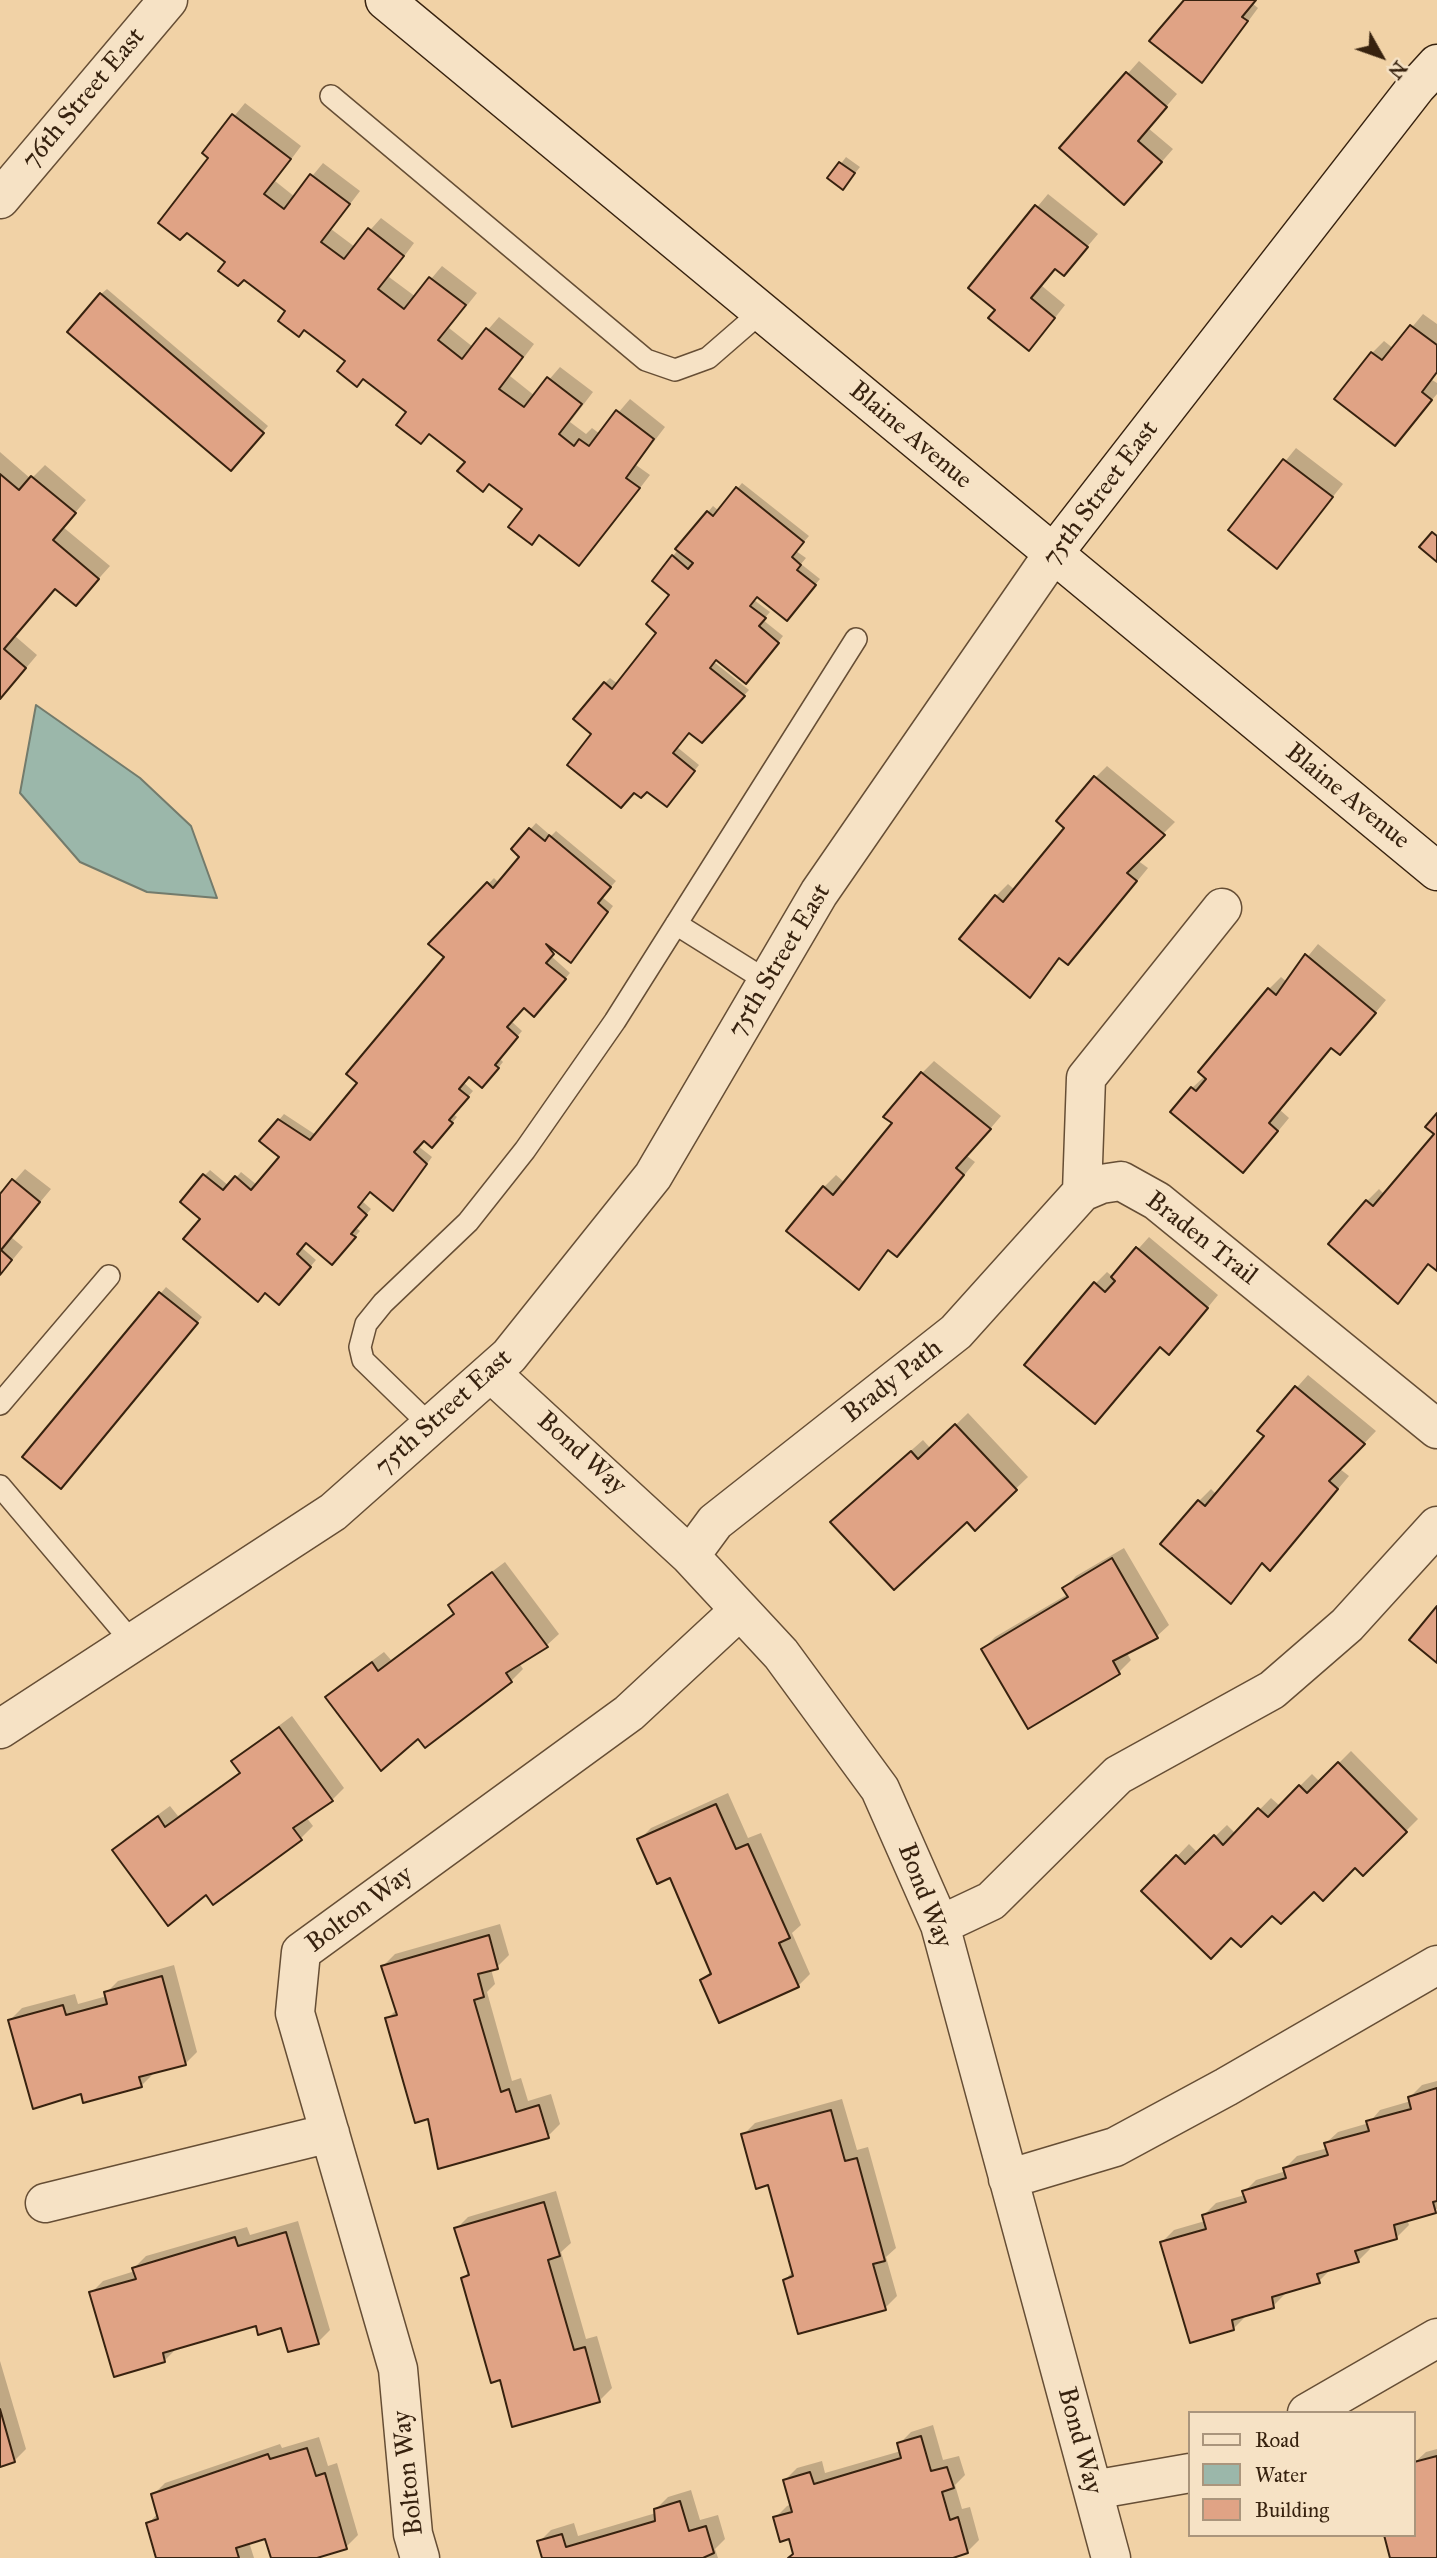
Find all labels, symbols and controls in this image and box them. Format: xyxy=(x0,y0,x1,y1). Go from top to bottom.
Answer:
north arrow xyxy=(1346,21,1416,91)
street label: 76th Street East xyxy=(16,22,152,176)
text: N xyxy=(1383,56,1411,83)
street label: Blaine Avenue xyxy=(842,376,978,496)
street label: 75th Street East xyxy=(1036,415,1166,573)
street label: Blaine Avenue xyxy=(1279,737,1415,857)
street label: 75th Street East xyxy=(722,879,838,1043)
street label: Braden Trail xyxy=(1139,1186,1263,1292)
street label: Brady Path xyxy=(837,1334,949,1430)
street label: 75th Street East xyxy=(369,1343,519,1483)
street label: Bond Way xyxy=(530,1406,632,1502)
street label: Bond Way xyxy=(890,1839,958,1953)
street label: Bolton Way xyxy=(300,1860,420,1960)
street label: Bond Way xyxy=(1050,2384,1108,2498)
street label: Bolton Way xyxy=(387,2409,431,2537)
legend xyxy=(1188,2411,1416,2537)
text: Road xyxy=(1255,2427,1300,2453)
text: Water xyxy=(1255,2462,1307,2488)
text: Building xyxy=(1255,2497,1329,2523)

